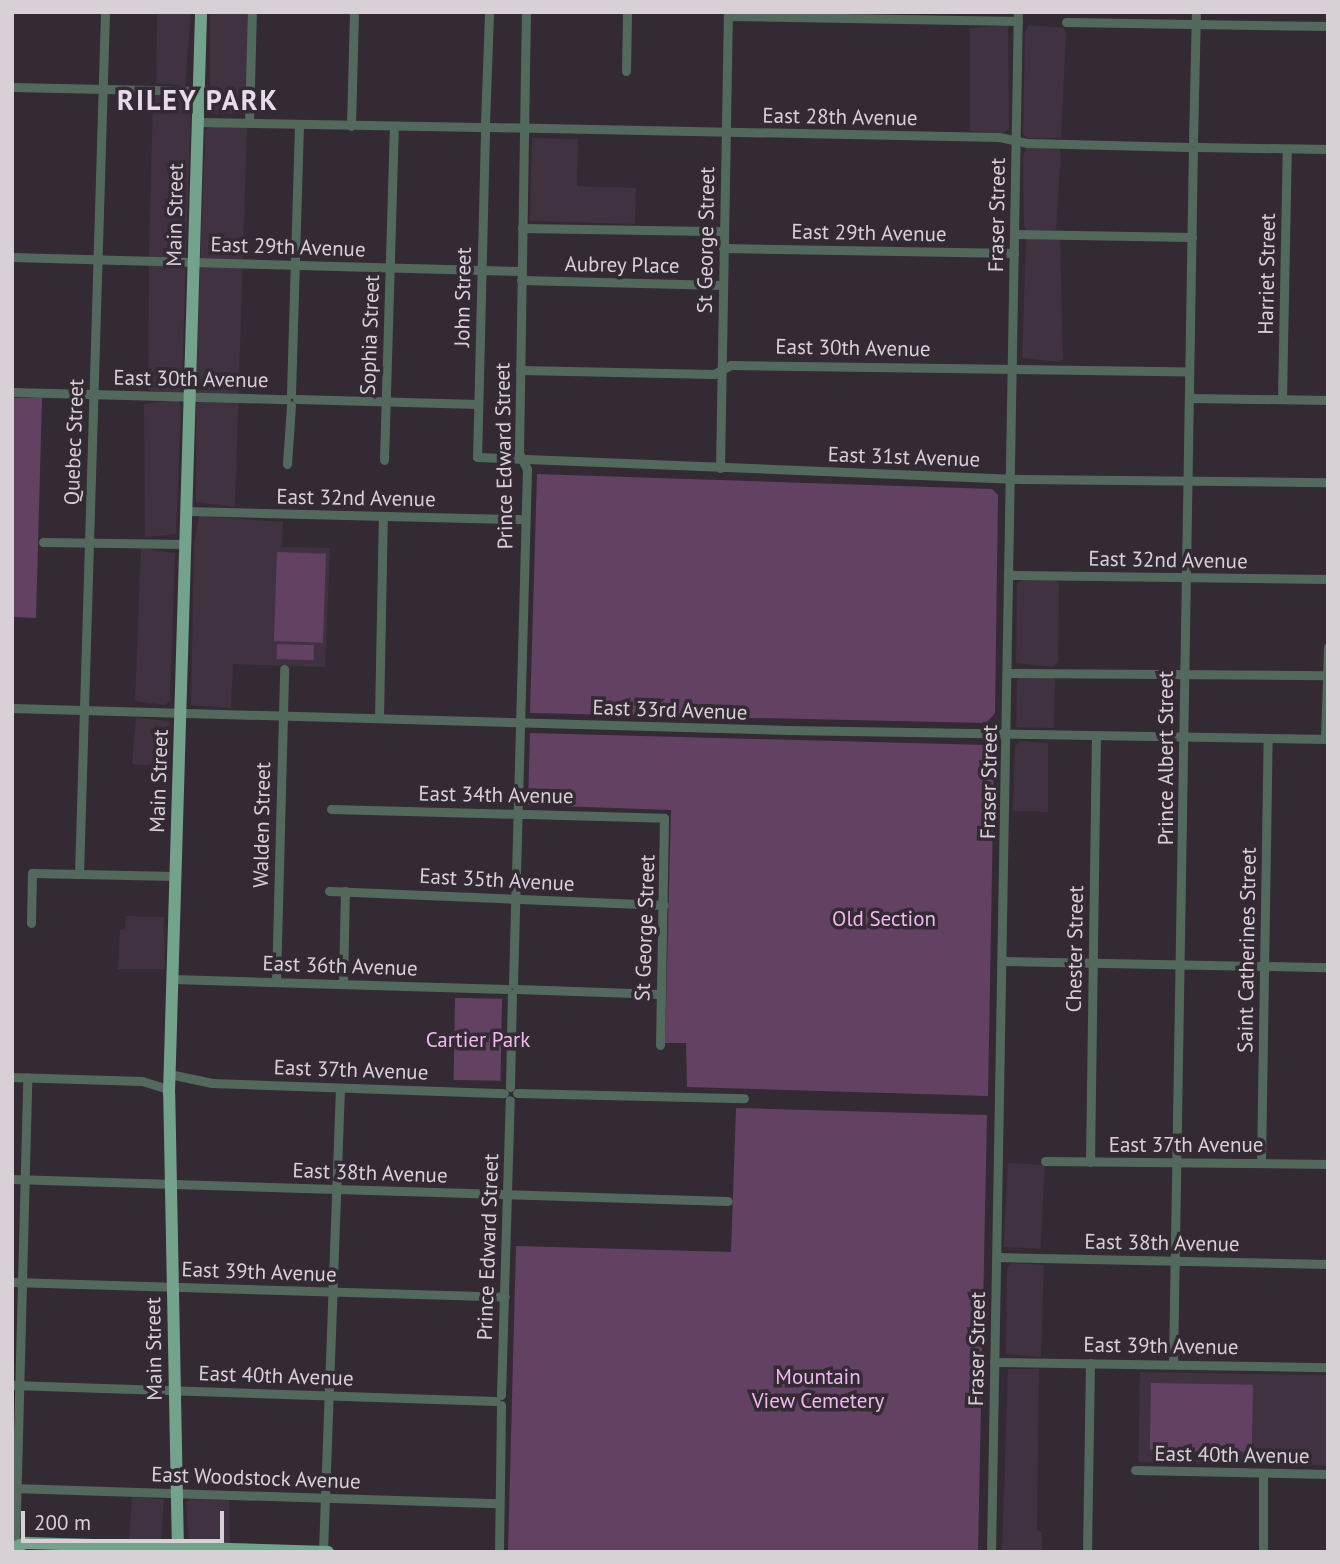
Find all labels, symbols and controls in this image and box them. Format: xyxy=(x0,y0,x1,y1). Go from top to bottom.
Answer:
district label: RILEY PARK xyxy=(118,83,278,117)
street label: East 28th Avenue xyxy=(762,103,918,131)
street label: Fraser Street xyxy=(983,158,1011,272)
street label: Main Street xyxy=(161,163,189,267)
street label: St George Street xyxy=(692,166,720,314)
street label: Harriet Street xyxy=(1253,213,1281,335)
street label: East 29th Avenue xyxy=(791,219,947,247)
street label: East 29th Avenue xyxy=(210,232,366,262)
street label: John Street xyxy=(450,247,476,347)
street label: Aubrey Place xyxy=(564,251,680,279)
street label: Sophia Street xyxy=(355,274,385,396)
street label: East 30th Avenue xyxy=(775,334,931,362)
street label: Prince Edward Street xyxy=(490,362,518,550)
street label: East 30th Avenue xyxy=(113,365,269,393)
street label: Quebec Street xyxy=(59,378,89,506)
street label: East 31st Avenue xyxy=(827,442,981,472)
street label: East 32nd Avenue xyxy=(276,484,436,512)
street label: East 32nd Avenue xyxy=(1088,546,1248,574)
street label: Prince Albert Street xyxy=(1153,670,1179,846)
street label: East 33rd Avenue xyxy=(592,695,748,725)
street label: Fraser Street xyxy=(975,725,1003,839)
street label: Main Street xyxy=(145,729,173,833)
street label: Walden Street xyxy=(248,762,276,888)
street label: East 34th Avenue xyxy=(418,781,574,809)
street label: Saint Catherines Street xyxy=(1233,847,1261,1053)
street label: St George Street xyxy=(630,854,660,1002)
street label: East 35th Avenue xyxy=(418,863,576,897)
street label: Chester Street xyxy=(1061,885,1089,1013)
park label: Old Section xyxy=(832,906,936,932)
street label: East 36th Avenue xyxy=(262,951,418,981)
park label: Cartier Park xyxy=(426,1027,530,1053)
street label: East 37th Avenue xyxy=(273,1055,429,1085)
street label: East 37th Avenue xyxy=(1108,1132,1264,1158)
street label: Prince Edward Street xyxy=(472,1153,504,1341)
street label: East 38th Avenue xyxy=(292,1158,448,1188)
street label: East 38th Avenue xyxy=(1084,1229,1240,1257)
street label: East 39th Avenue xyxy=(181,1257,337,1287)
street label: Fraser Street xyxy=(963,1292,991,1406)
street label: Main Street xyxy=(140,1297,168,1401)
street label: East 39th Avenue xyxy=(1083,1332,1239,1360)
street label: East 40th Avenue xyxy=(198,1361,354,1391)
park label: Mountain View Cemetery xyxy=(751,1364,885,1414)
street label: East 40th Avenue xyxy=(1154,1441,1310,1469)
street label: East Woodstock Avenue xyxy=(150,1462,362,1494)
scale bar xyxy=(24,1498,228,1542)
text: 200 m xyxy=(34,1509,91,1536)

